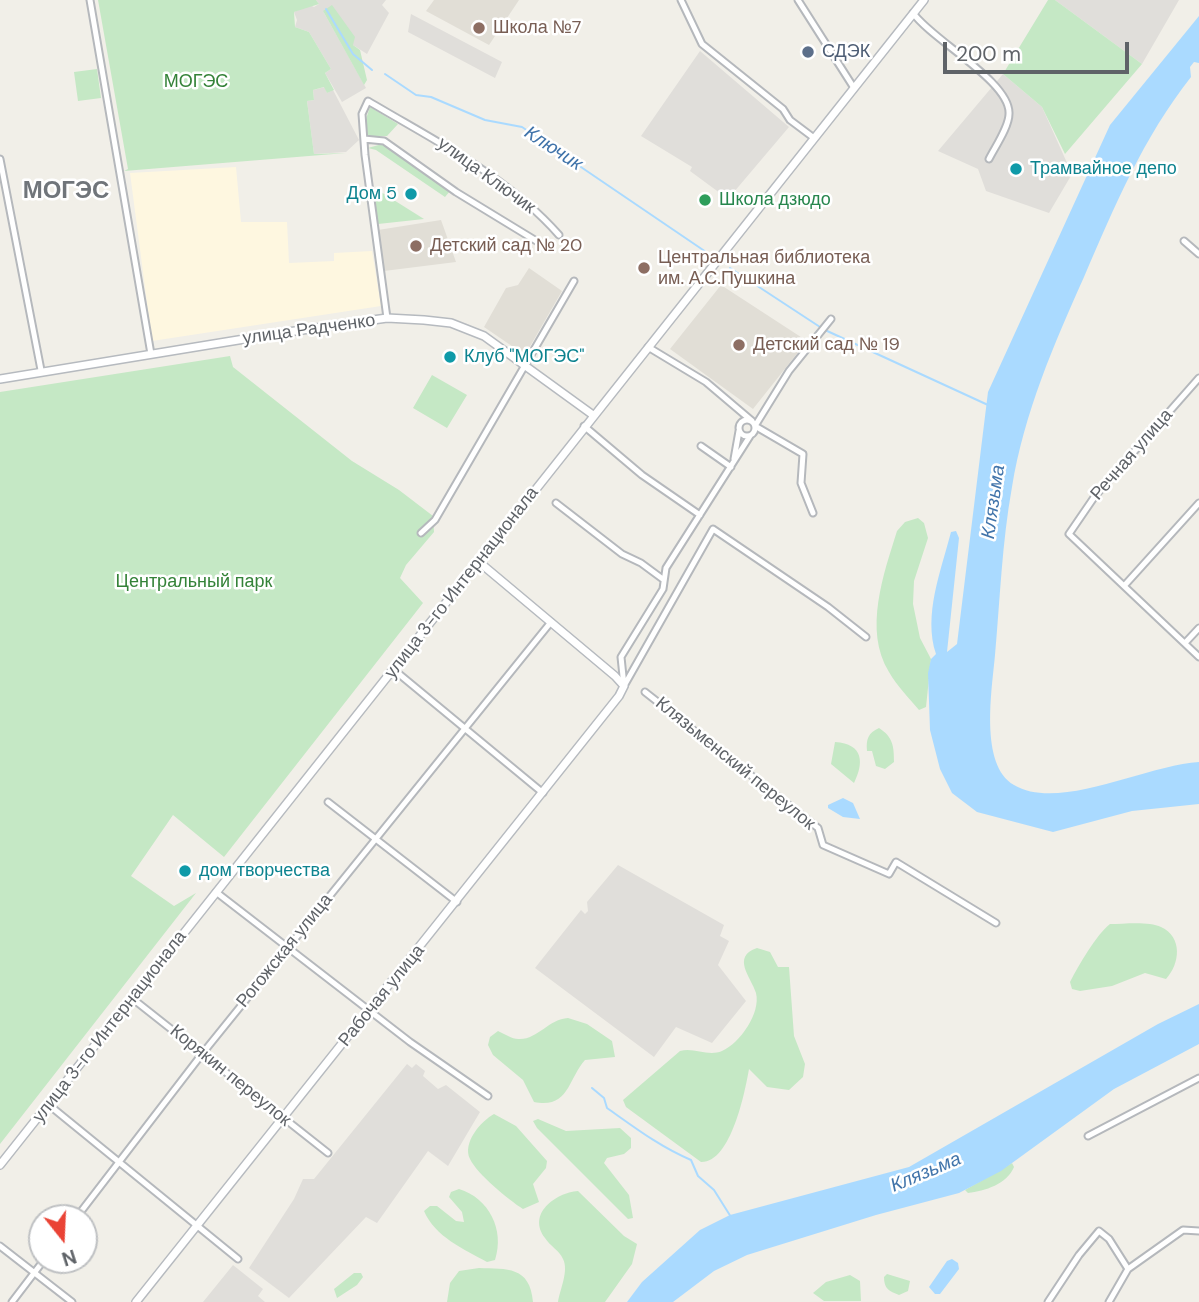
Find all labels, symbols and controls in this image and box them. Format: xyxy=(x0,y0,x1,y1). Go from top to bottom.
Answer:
place label: Школа №7 xyxy=(493,17,581,39)
marker: Школа №7 xyxy=(471,20,487,36)
scale bar xyxy=(947,28,1132,72)
text: 200 m xyxy=(956,40,1021,68)
place label: СДЭК xyxy=(822,41,870,63)
marker: СДЭК xyxy=(800,44,816,60)
park label: МОГЭС xyxy=(164,71,228,93)
water label: Ключик xyxy=(520,122,586,176)
street label: улица Ключик xyxy=(433,133,539,219)
place label: Трамвайное депо xyxy=(1030,158,1177,180)
marker: Трамвайное депо xyxy=(1008,161,1024,177)
district label: МОГЭС xyxy=(23,178,109,206)
place label: Дом 5 xyxy=(346,183,397,205)
marker: Дом 5 xyxy=(403,186,419,202)
place label: Школа дзюдо xyxy=(719,189,831,211)
marker: Школа дзюдо xyxy=(697,192,713,208)
place label: Детский сад № 20 xyxy=(430,235,582,257)
marker: Детский сад № 20 xyxy=(408,238,424,254)
place label: Центральная библиотека им. А.С.Пушкина xyxy=(658,247,870,290)
marker: Центральная библиотека им. А.С.Пушкина xyxy=(636,260,652,276)
street label: улица Радченко xyxy=(241,310,377,350)
place label: Детский сад № 19 xyxy=(753,334,900,356)
marker: Детский сад № 19 xyxy=(731,337,747,353)
place label: Клуб "МОГЭС" xyxy=(464,346,584,368)
marker: Клуб "МОГЭС" xyxy=(442,349,458,365)
street label: Речная улица xyxy=(1086,405,1178,505)
water label: Клязьма xyxy=(978,464,1010,540)
street label: улица 3-го Интернационала xyxy=(380,483,544,683)
park label: Центральный парк xyxy=(116,571,272,593)
street label: Клязьменский переулок xyxy=(651,693,819,835)
place label: дом творчества xyxy=(199,860,330,882)
marker: дом творчества xyxy=(177,863,193,879)
street label: Рогожская улица xyxy=(232,890,338,1012)
street label: улица 3-го Интернационала xyxy=(28,927,192,1127)
street label: Рабочая улица xyxy=(334,941,430,1051)
street label: Корякин переулок xyxy=(165,1021,295,1131)
water label: Клязьма xyxy=(887,1148,965,1198)
north arrow xyxy=(28,1204,98,1274)
text: N xyxy=(59,1244,79,1272)

